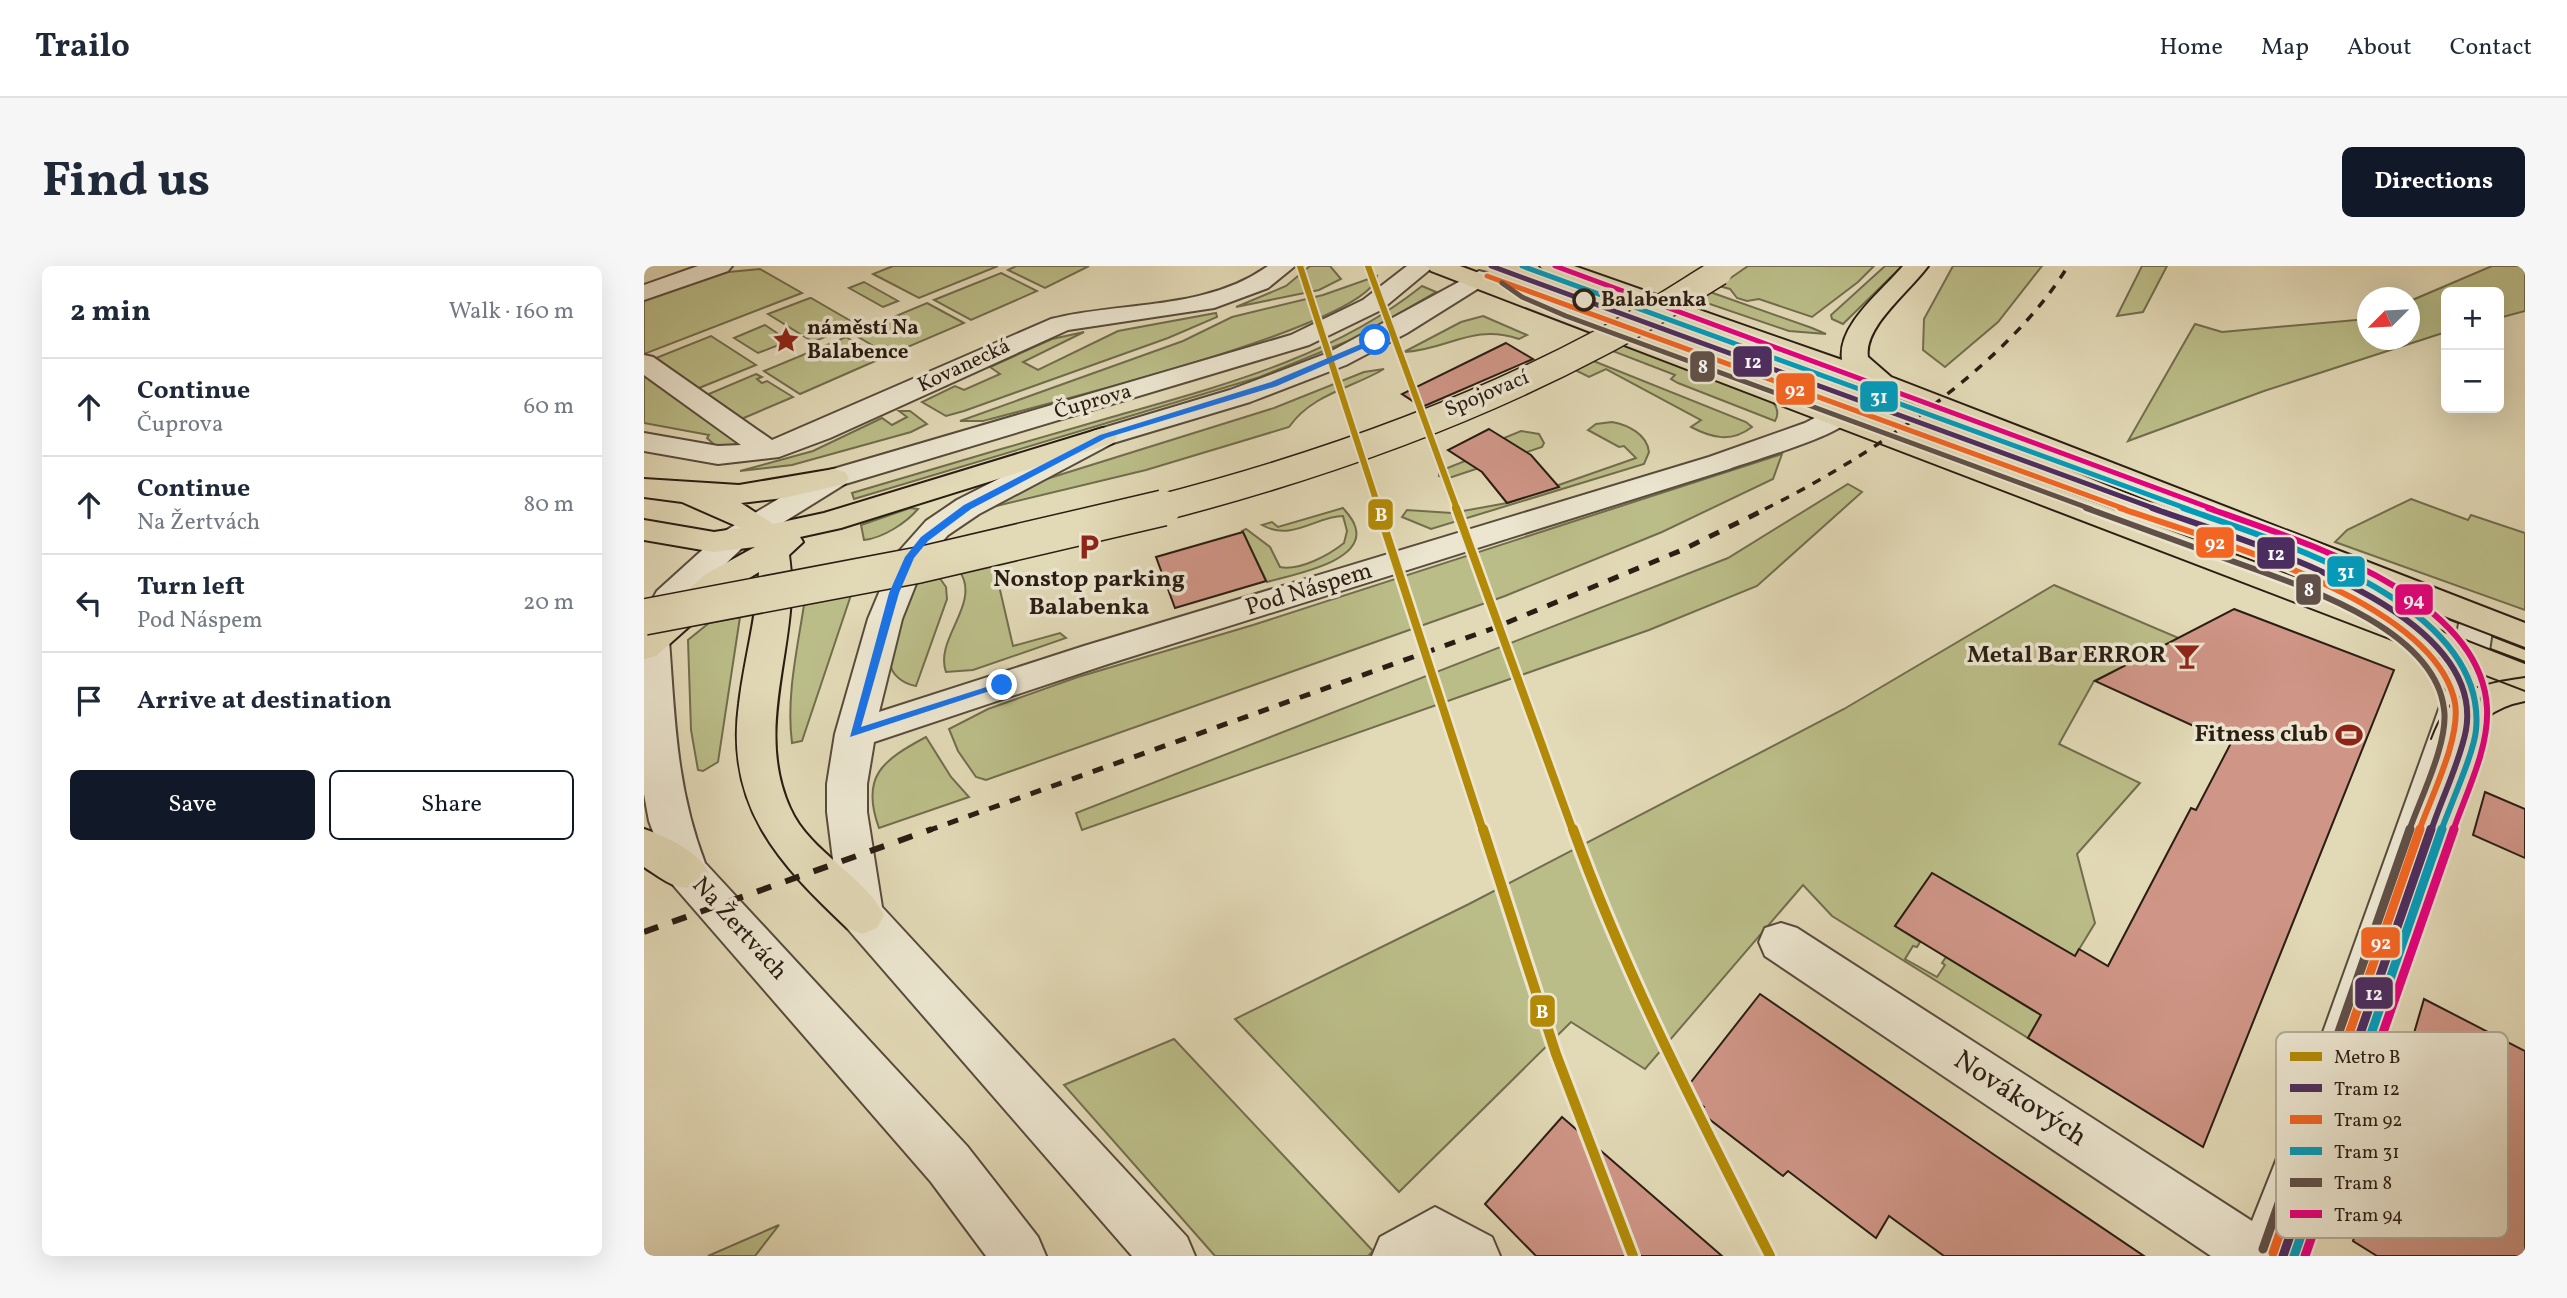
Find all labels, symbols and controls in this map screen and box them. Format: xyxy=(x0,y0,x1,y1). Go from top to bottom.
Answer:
text: Trailo xyxy=(35,25,130,71)
text: Home xyxy=(2159,31,2223,65)
text: Map xyxy=(2261,31,2309,65)
text: About xyxy=(2347,31,2412,65)
text: Contact xyxy=(2450,31,2532,65)
button: Directions xyxy=(2342,147,2525,217)
text: Find us xyxy=(42,148,210,217)
place label: Balabenka xyxy=(1601,286,1707,315)
north arrow xyxy=(2357,287,2420,350)
map controls xyxy=(2441,287,2504,413)
button: + xyxy=(2441,287,2504,350)
marker: Balabenka xyxy=(1573,289,1595,311)
text: 2 min xyxy=(70,291,151,333)
text: Walk · 160 m xyxy=(449,296,574,328)
place label: náměstí Na Balabence xyxy=(807,314,919,367)
route start xyxy=(1359,324,1390,355)
place icon: náměstí Na Balabence xyxy=(771,325,801,355)
street label: Kovanecká xyxy=(913,332,1015,400)
line badge: 12 xyxy=(1732,345,1773,378)
line badge: 8 xyxy=(1689,350,1716,383)
text: 12 xyxy=(1744,350,1762,376)
button: − xyxy=(2441,350,2504,413)
text: 8 xyxy=(1698,355,1708,381)
street label: Spojovací xyxy=(1440,363,1534,425)
line badge: 92 xyxy=(1775,372,1816,406)
text: Continue xyxy=(137,373,250,409)
street label: Čuprova xyxy=(1051,377,1135,427)
text: 92 xyxy=(1785,378,1805,404)
line badge: 31 xyxy=(1859,380,1899,413)
text: 31 xyxy=(1870,385,1888,411)
icon: ahead xyxy=(70,388,108,426)
text: 60 m xyxy=(524,391,574,423)
text: Čuprova xyxy=(137,409,223,441)
text: Continue xyxy=(137,471,250,507)
icon: ahead xyxy=(70,486,108,524)
text: 80 m xyxy=(524,489,574,521)
line badge: B xyxy=(1367,498,1394,531)
text: B xyxy=(1375,503,1387,529)
text: Na Žertvách xyxy=(137,507,260,539)
line badge: 92 xyxy=(2195,526,2235,559)
text: 92 xyxy=(2205,531,2225,557)
parking icon: Nonstop parking Balabenka xyxy=(1074,532,1104,562)
line badge: 12 xyxy=(2256,536,2296,570)
text: 12 xyxy=(2267,542,2285,568)
street label: Pod Náspem xyxy=(1241,555,1377,625)
line badge: 31 xyxy=(2326,555,2366,588)
text: 31 xyxy=(2337,560,2355,586)
place label: Nonstop parking Balabenka xyxy=(993,563,1185,625)
text: Turn left xyxy=(137,569,245,605)
line badge: 8 xyxy=(2295,573,2322,606)
text: 8 xyxy=(2304,578,2314,604)
line badge: 94 xyxy=(2394,583,2434,616)
icon: left xyxy=(70,584,108,622)
text: 20 m xyxy=(523,587,574,619)
text: 94 xyxy=(2403,588,2425,614)
text: Pod Náspem xyxy=(137,605,263,637)
place label: Metal Bar ERROR xyxy=(1967,639,2166,673)
bar icon: Metal Bar ERROR xyxy=(2172,641,2202,671)
route end xyxy=(986,669,1017,700)
icon: arrive xyxy=(70,682,108,720)
text: Arrive at destination xyxy=(137,683,392,719)
place label: Fitness club xyxy=(2194,718,2328,752)
sports icon: Fitness club xyxy=(2334,720,2364,750)
button: Save xyxy=(70,770,315,840)
button: Share xyxy=(329,770,574,840)
street label: Na Žertvách xyxy=(683,870,795,988)
line badge: 92 xyxy=(2360,926,2401,959)
text: 92 xyxy=(2371,931,2391,957)
line badge: 12 xyxy=(2354,976,2394,1010)
text: 12 xyxy=(2365,982,2383,1008)
line badge: B xyxy=(1529,994,1556,1028)
text: B xyxy=(1536,1000,1548,1026)
legend xyxy=(2276,1032,2508,1238)
street label: Novákových xyxy=(1946,1041,2094,1157)
text: Metro B xyxy=(2334,1045,2401,1071)
text: Tram 12 xyxy=(2334,1077,2400,1103)
text: Tram 92 xyxy=(2334,1108,2402,1134)
text: Tram 31 xyxy=(2334,1140,2400,1166)
text: Tram 8 xyxy=(2334,1171,2392,1197)
text: Tram 94 xyxy=(2334,1203,2403,1229)

